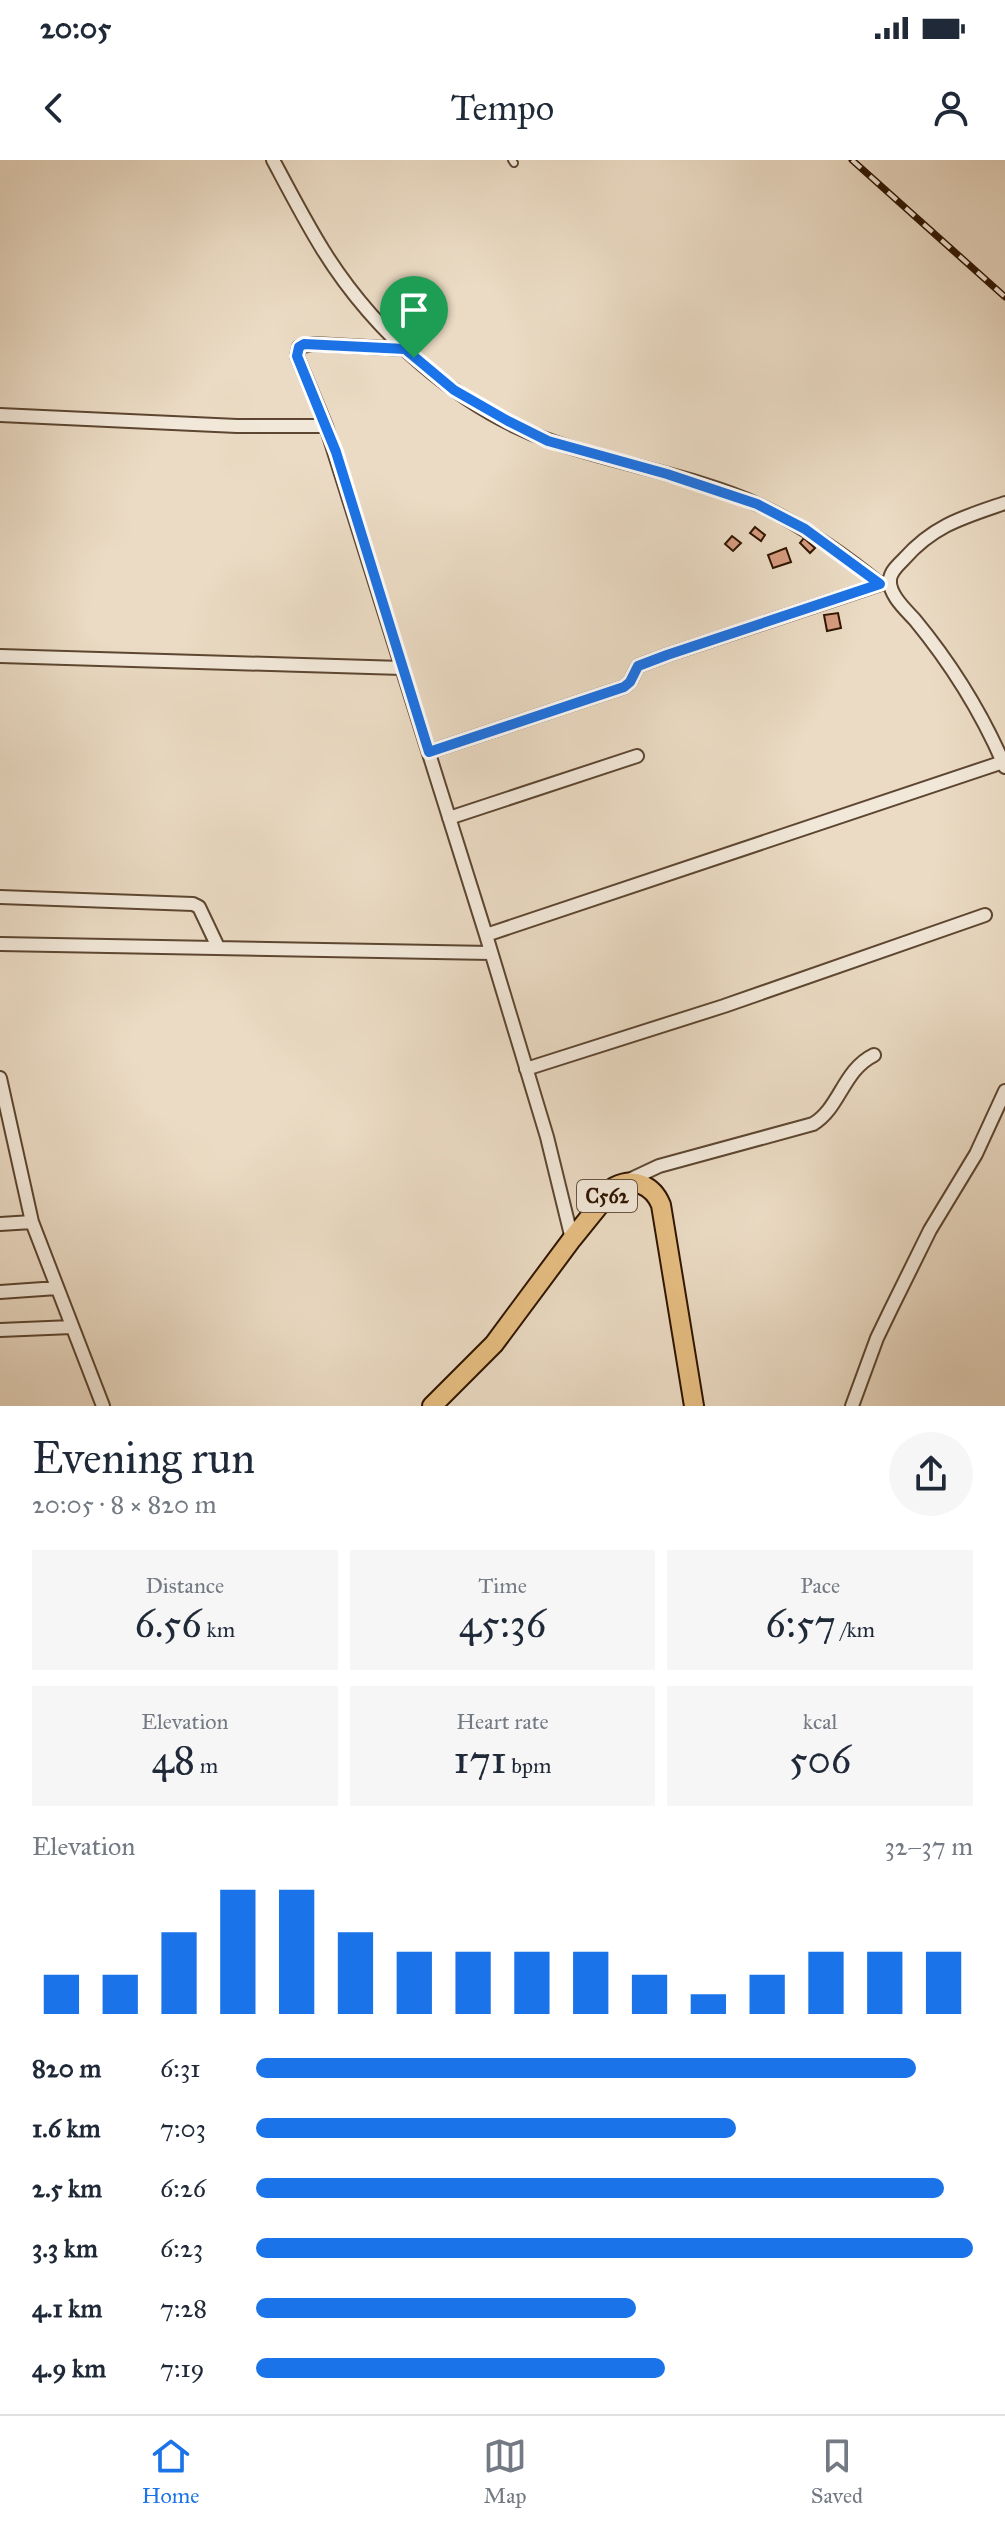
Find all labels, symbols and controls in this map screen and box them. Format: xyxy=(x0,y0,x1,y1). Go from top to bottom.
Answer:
text: 20:05 xyxy=(40,10,111,46)
icon: back xyxy=(32,86,76,130)
text: Tempo xyxy=(451,86,554,130)
icon: person xyxy=(929,86,973,130)
pin xyxy=(380,276,448,358)
icon: arrive xyxy=(392,288,436,332)
road number: C562 xyxy=(577,1180,637,1212)
text: Evening run xyxy=(32,1431,255,1485)
button: share xyxy=(889,1432,973,1516)
text: 20:05 · 8 × 820 m xyxy=(32,1488,217,1520)
text: Distance xyxy=(145,1572,224,1599)
text: Time xyxy=(478,1572,527,1599)
text: Pace xyxy=(800,1572,840,1599)
text: 6.56 xyxy=(134,1599,202,1648)
text: 45:36 xyxy=(459,1599,546,1648)
text: 6:57 xyxy=(765,1599,836,1648)
text: km xyxy=(202,1616,235,1643)
text: /km xyxy=(836,1616,875,1643)
text: Elevation xyxy=(141,1708,229,1735)
text: Heart rate xyxy=(456,1708,549,1735)
text: kcal xyxy=(803,1708,837,1735)
text: 48 xyxy=(151,1735,195,1784)
text: 171 xyxy=(454,1735,507,1784)
text: 506 xyxy=(789,1735,851,1784)
text: m xyxy=(195,1752,218,1779)
text: bpm xyxy=(507,1752,551,1779)
text: Elevation xyxy=(32,1830,135,1862)
text: 32–37 m xyxy=(884,1830,973,1862)
text: 820 m xyxy=(32,2052,101,2084)
text: 6:31 xyxy=(160,2052,201,2084)
text: 1.6 km xyxy=(32,2112,101,2144)
text: 7:03 xyxy=(160,2112,206,2144)
text: 2.5 km xyxy=(32,2172,102,2204)
text: 6:26 xyxy=(160,2172,206,2204)
text: 3.3 km xyxy=(32,2232,98,2264)
text: 6:23 xyxy=(160,2232,203,2264)
text: 4.1 km xyxy=(32,2292,102,2324)
text: 7:28 xyxy=(160,2292,207,2324)
text: 4.9 km xyxy=(32,2352,106,2384)
text: 7:19 xyxy=(160,2352,204,2384)
tab: Home xyxy=(142,2434,199,2509)
tab: Map xyxy=(483,2434,527,2509)
tab: Saved xyxy=(811,2434,863,2509)

